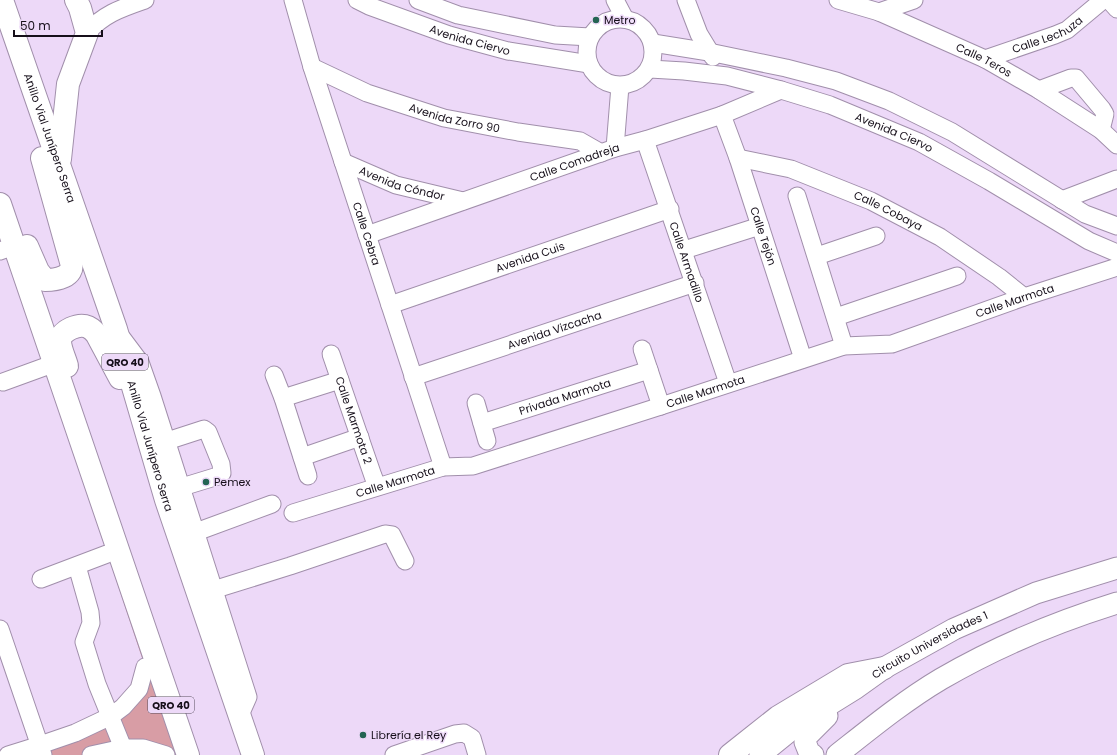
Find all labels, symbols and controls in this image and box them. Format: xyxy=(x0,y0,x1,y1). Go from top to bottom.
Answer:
scale bar xyxy=(14,12,102,38)
place label: Metro xyxy=(604,12,635,28)
street label: Calle Lechuza xyxy=(1010,12,1086,57)
marker: Metro xyxy=(591,15,601,25)
text: 50 m xyxy=(20,17,51,34)
street label: Avenida Ciervo xyxy=(427,21,512,59)
street label: Calle Teros xyxy=(953,39,1015,81)
street label: Anillo Vial Junípero Serra xyxy=(20,71,80,205)
street label: Avenida Zorro 90 xyxy=(407,99,501,136)
street label: Avenida Ciervo xyxy=(853,108,936,156)
street label: Calle Comadreja xyxy=(528,139,621,185)
street label: Avenida Cóndor xyxy=(357,162,446,204)
street label: Calle Cobaya xyxy=(851,187,926,235)
street label: Calle Cebra xyxy=(349,200,384,267)
street label: Calle Tejón xyxy=(746,205,780,267)
street label: Calle Armadillo xyxy=(666,220,708,304)
street label: Avenida Cuis xyxy=(493,238,567,276)
street label: Calle Marmota xyxy=(973,280,1056,322)
street label: Avenida Vizcacha xyxy=(505,307,604,353)
road number: QRO 40 xyxy=(102,354,148,370)
street label: Calle Marmota xyxy=(664,371,747,412)
street label: Calle Marmota 2 xyxy=(331,374,376,466)
street label: Privada Marmota xyxy=(517,375,613,419)
street label: Anillo Vial Junípero Serra xyxy=(123,378,177,514)
street label: Calle Marmota xyxy=(354,462,437,501)
place label: Pemex xyxy=(214,474,251,490)
marker: Pemex xyxy=(201,477,211,487)
street label: Circuito Universidades 1 xyxy=(868,607,990,682)
road number: QRO 40 xyxy=(148,697,194,713)
place label: Librería el Rey xyxy=(371,727,447,743)
marker: Librería el Rey xyxy=(358,730,368,740)

